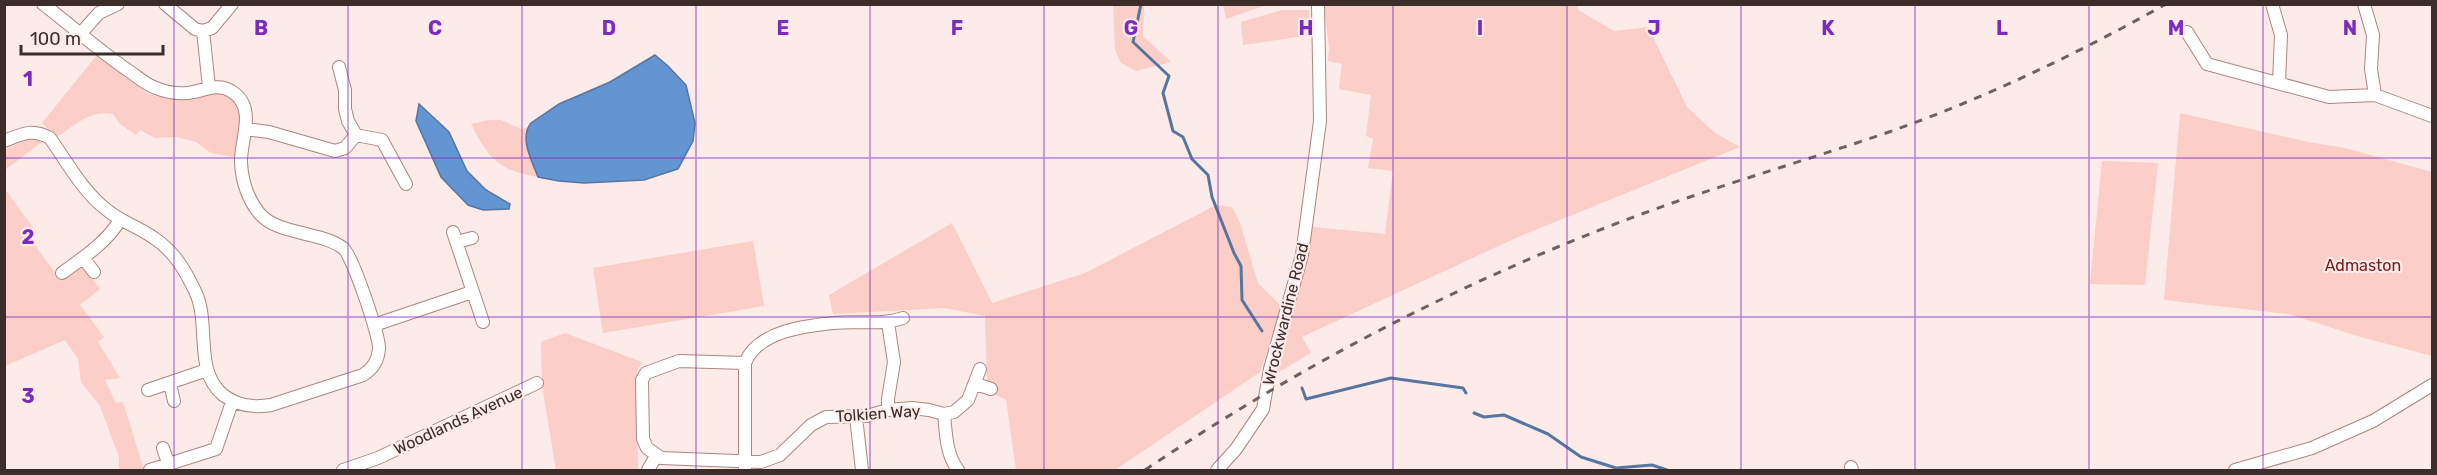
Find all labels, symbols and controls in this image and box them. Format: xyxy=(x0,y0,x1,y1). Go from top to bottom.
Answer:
text: B xyxy=(254,16,268,40)
text: C xyxy=(428,16,442,40)
text: D xyxy=(602,16,616,40)
text: E xyxy=(777,16,789,40)
text: F xyxy=(951,16,963,40)
text: G xyxy=(1124,16,1138,40)
text: H xyxy=(1299,16,1313,40)
text: I xyxy=(1477,16,1483,40)
text: J xyxy=(1647,16,1661,40)
text: K xyxy=(1821,16,1835,40)
text: L xyxy=(1996,16,2008,40)
text: M xyxy=(2168,16,2184,40)
text: N xyxy=(2343,16,2357,40)
scale bar xyxy=(21,18,164,56)
text: 100 m xyxy=(30,28,81,50)
text: 1 xyxy=(23,67,33,91)
text: 2 xyxy=(22,225,35,249)
street label: Wrockwardine Road xyxy=(1259,241,1312,387)
park label: Admaston xyxy=(2325,256,2401,275)
street label: Woodlands Avenue xyxy=(391,382,526,459)
text: 3 xyxy=(21,384,35,408)
street label: Tolkien Way xyxy=(835,401,921,426)

